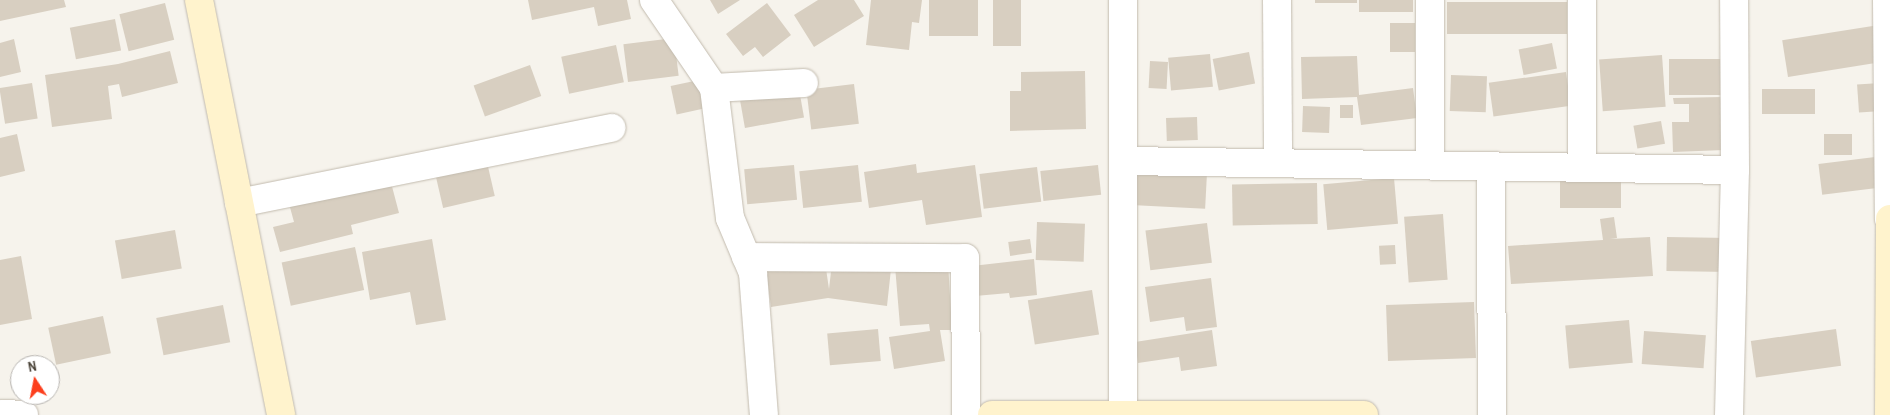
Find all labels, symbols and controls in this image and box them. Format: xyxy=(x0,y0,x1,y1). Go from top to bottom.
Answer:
north arrow xyxy=(10,355,60,405)
text: N xyxy=(27,357,38,376)

